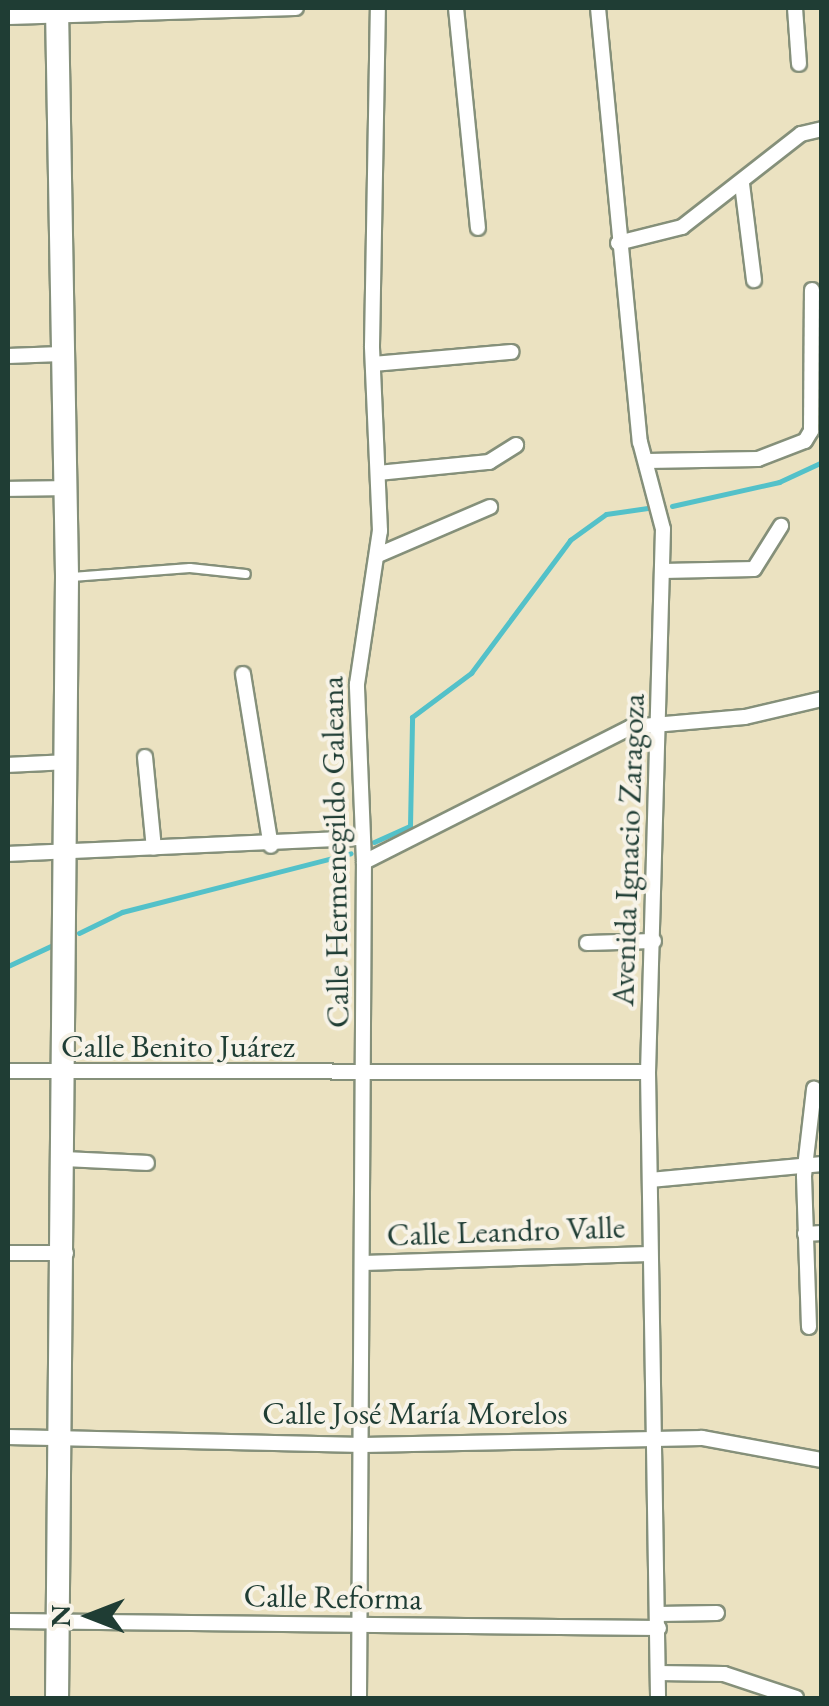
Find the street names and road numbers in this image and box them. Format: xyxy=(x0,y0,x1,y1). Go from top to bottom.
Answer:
street label: Calle Hermenegildo Galeana xyxy=(313,676,357,1028)
street label: Avenida Ignacio Zaragoza xyxy=(603,693,653,1007)
street label: Calle Benito Juárez xyxy=(61,1027,295,1065)
street label: Calle Leandro Valle xyxy=(386,1208,626,1254)
street label: Calle José María Morelos xyxy=(262,1394,568,1432)
street label: Calle Reforma xyxy=(243,1576,423,1618)

